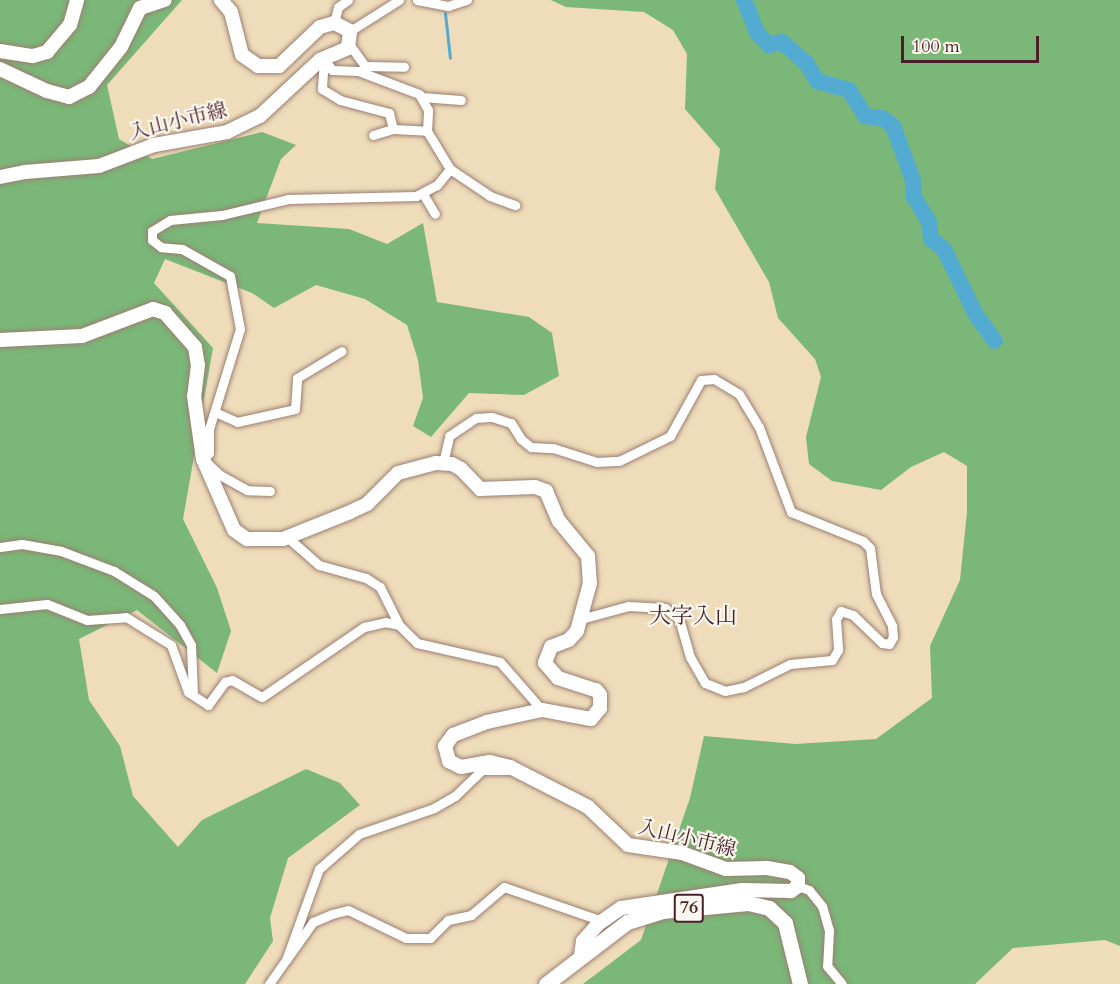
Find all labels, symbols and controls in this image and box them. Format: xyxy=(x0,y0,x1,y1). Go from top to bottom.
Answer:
scale bar xyxy=(904,24,1042,62)
text: 100 m xyxy=(912,34,960,59)
street label: 入山小市線 xyxy=(127,97,229,145)
district label: 大字入山 xyxy=(649,604,737,630)
street label: 入山小市線 xyxy=(636,814,738,862)
road number: 76 xyxy=(672,893,706,923)

